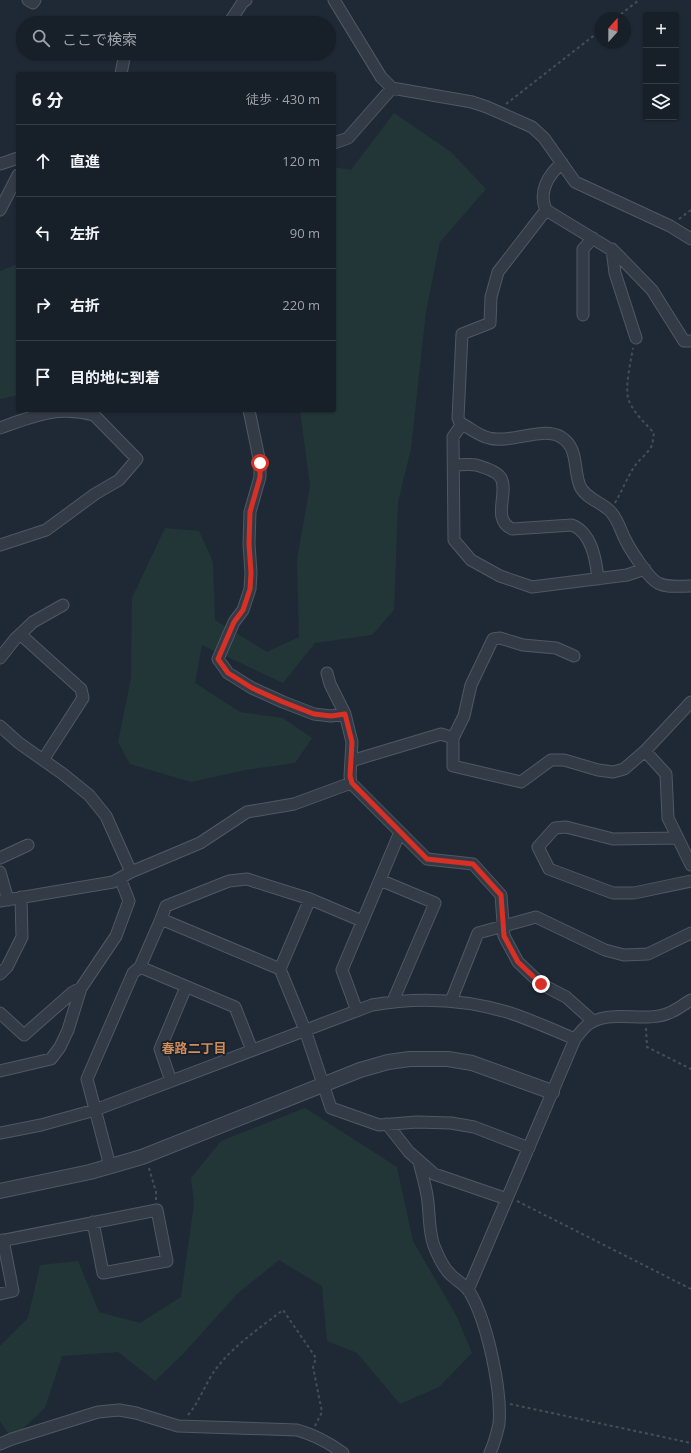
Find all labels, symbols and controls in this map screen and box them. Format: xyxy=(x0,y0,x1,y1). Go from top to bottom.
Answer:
north arrow xyxy=(595,12,631,48)
map controls xyxy=(643,12,679,120)
button: + xyxy=(643,12,679,48)
search box xyxy=(16,16,336,60)
icon: search xyxy=(30,27,52,49)
text: ここで検索 xyxy=(62,29,137,49)
button: − xyxy=(643,48,679,84)
button: layers xyxy=(643,84,679,120)
text: 6 分 xyxy=(32,88,63,111)
text: 徒歩 · 430 m xyxy=(246,90,320,108)
icon: ahead xyxy=(32,150,54,172)
text: 直進 xyxy=(70,151,100,171)
text: 120 m xyxy=(282,152,320,170)
icon: left xyxy=(32,222,54,244)
text: 左折 xyxy=(70,223,100,243)
text: 90 m xyxy=(290,224,320,242)
icon: right xyxy=(32,294,54,316)
text: 右折 xyxy=(70,295,100,315)
text: 220 m xyxy=(282,296,320,314)
icon: arrive xyxy=(32,366,54,388)
text: 目的地に到着 xyxy=(70,367,160,387)
route start xyxy=(251,454,269,472)
route end xyxy=(532,975,550,993)
district label: 春路二丁目 xyxy=(161,1039,227,1057)

